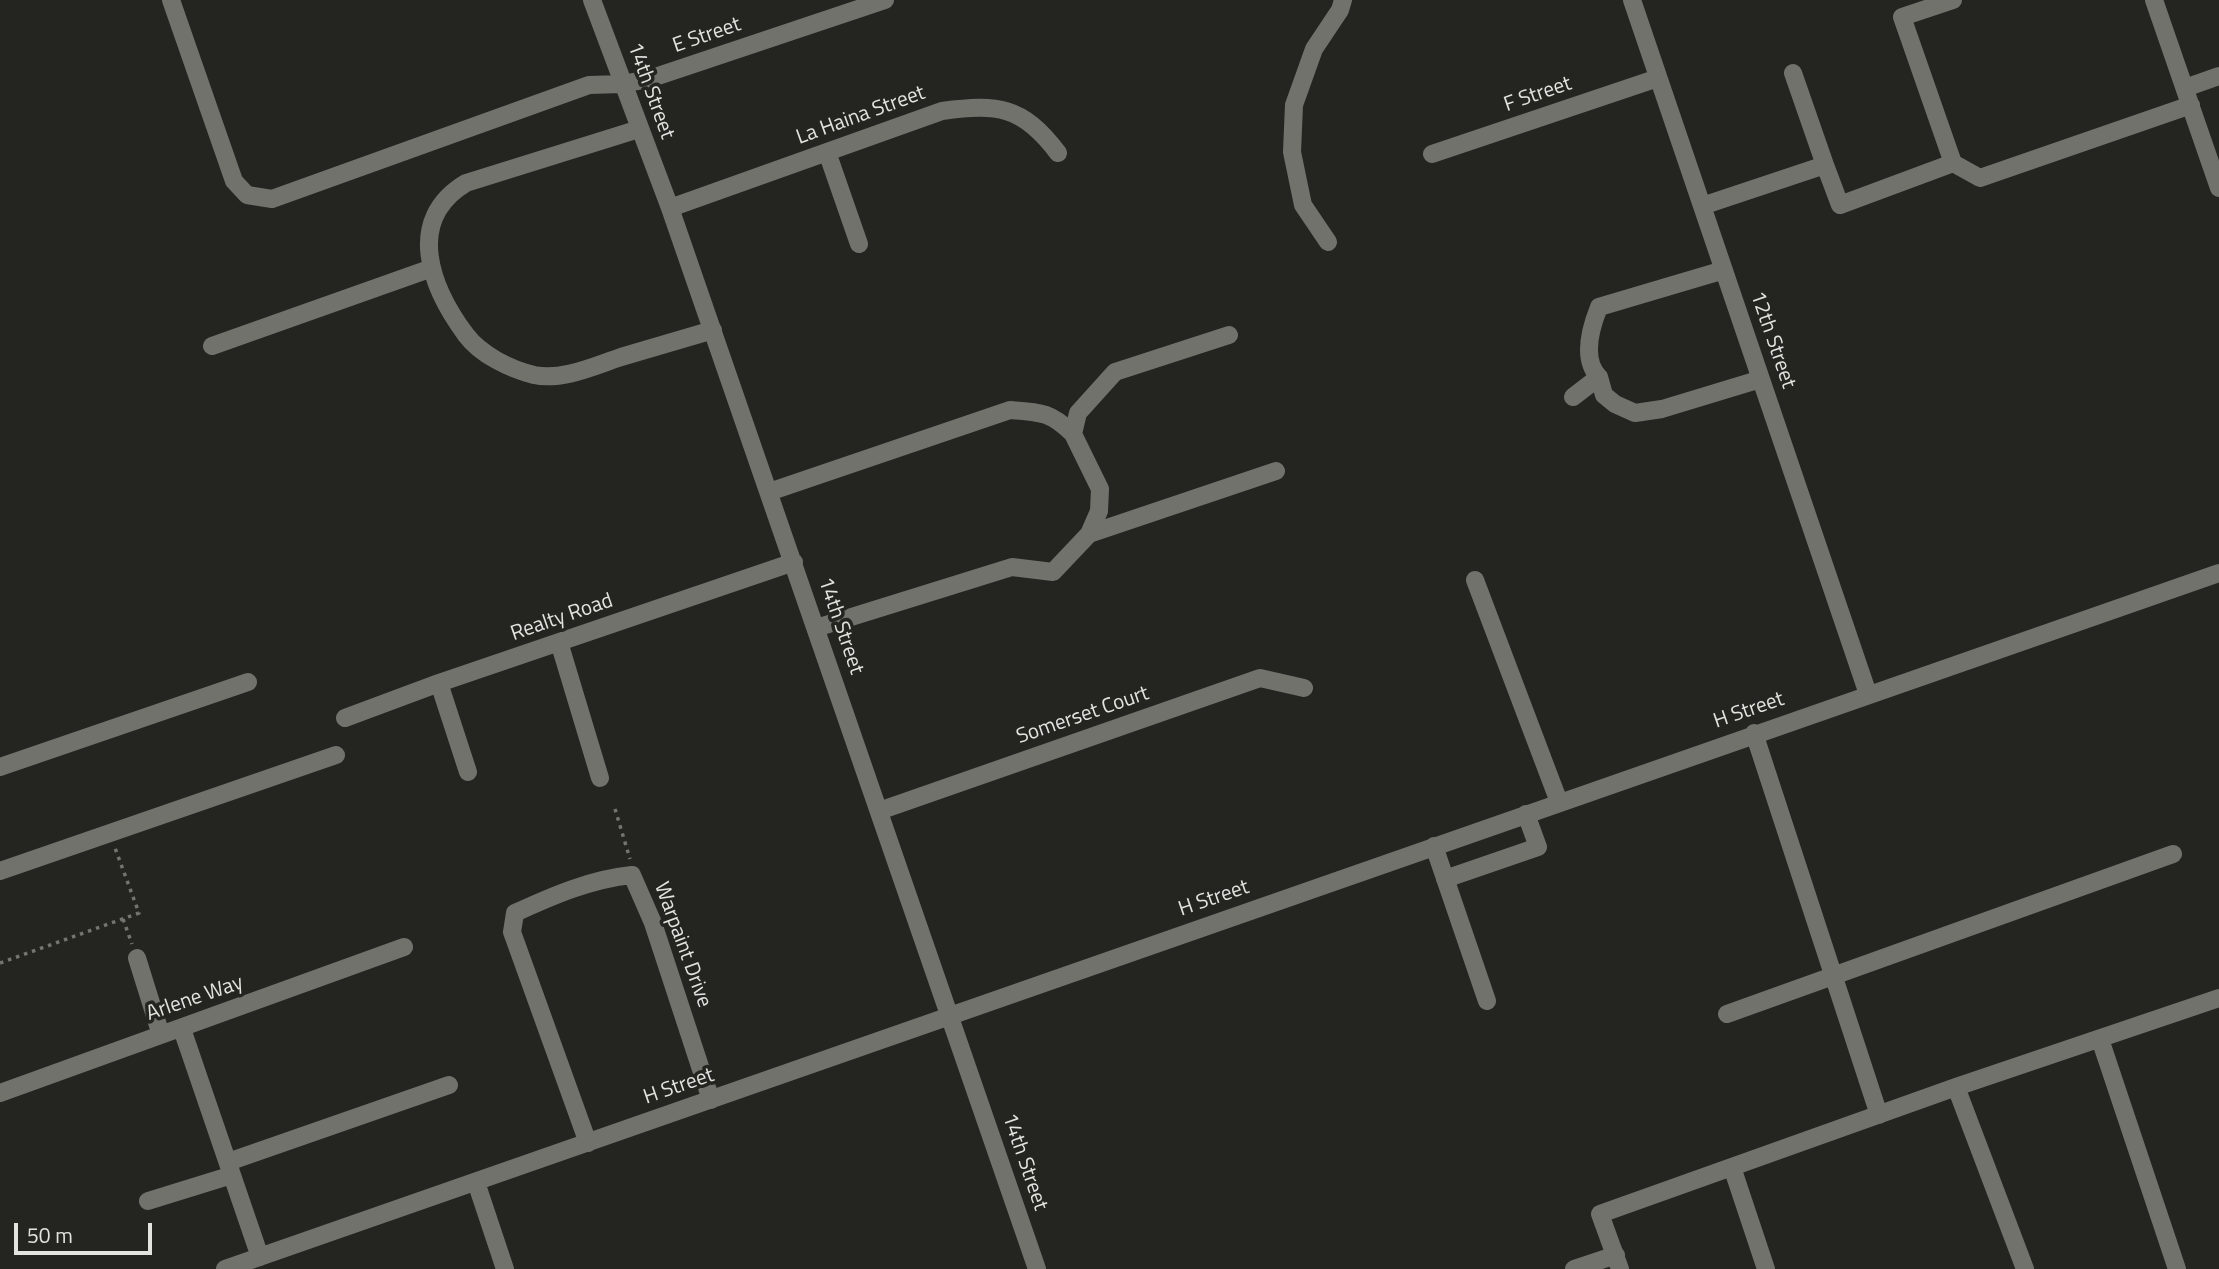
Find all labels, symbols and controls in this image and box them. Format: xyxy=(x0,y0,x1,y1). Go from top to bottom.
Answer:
street label: E Street xyxy=(670,13,744,59)
street label: 14th Street xyxy=(621,39,679,143)
street label: F Street xyxy=(1501,72,1575,118)
street label: La Haina Street xyxy=(793,81,929,151)
street label: 12th Street xyxy=(1744,288,1800,392)
street label: 14th Street xyxy=(812,574,868,678)
street label: Realty Road xyxy=(508,589,616,647)
street label: Somerset Court xyxy=(1014,682,1152,750)
street label: H Street xyxy=(1710,687,1788,735)
street label: H Street xyxy=(1175,875,1253,923)
street label: Warpaint Drive xyxy=(648,879,716,1011)
street label: Arlene Way xyxy=(143,971,247,1027)
street label: H Street xyxy=(640,1063,718,1111)
street label: 14th Street xyxy=(996,1110,1052,1214)
scale bar xyxy=(18,1210,156,1254)
text: 50 m xyxy=(27,1219,73,1251)

